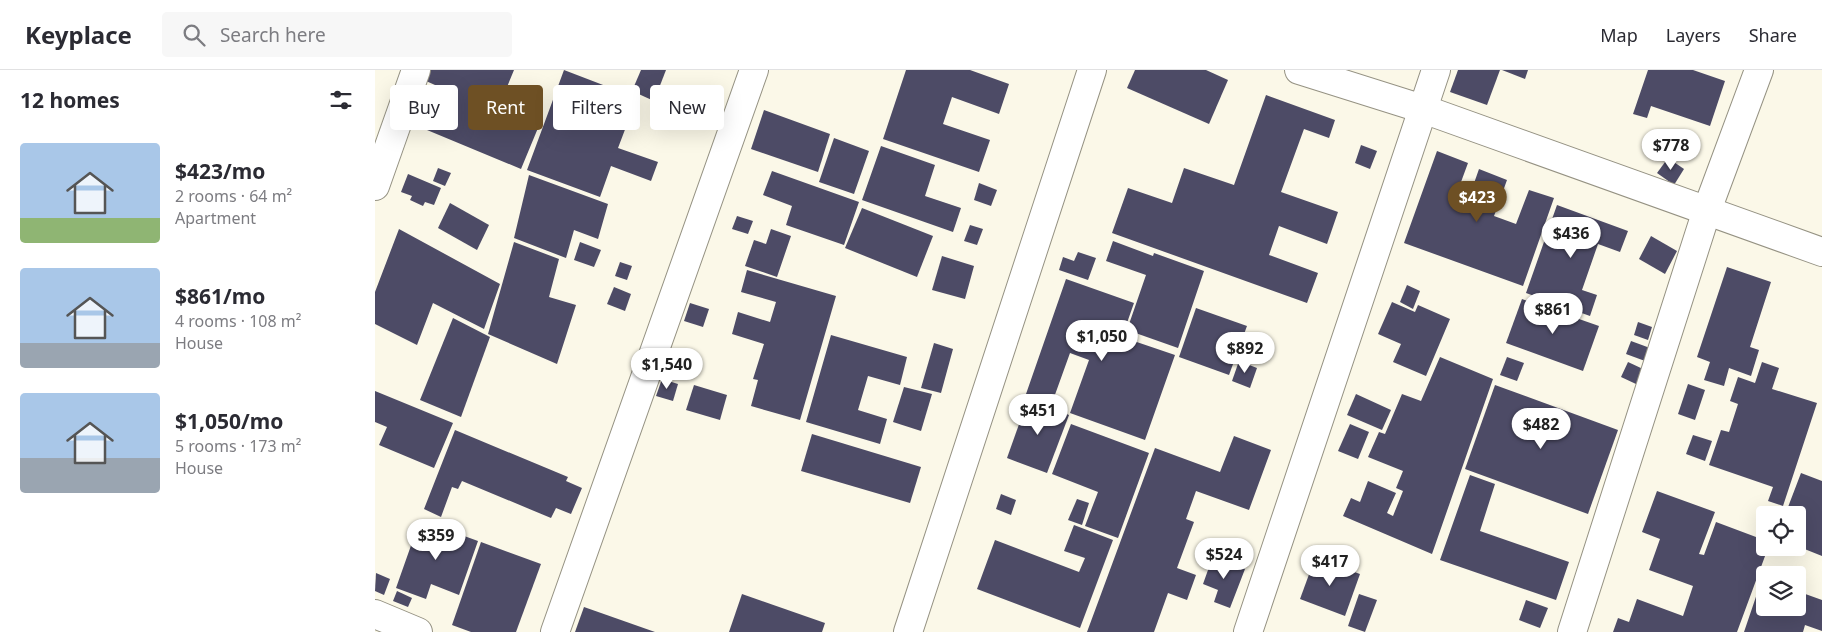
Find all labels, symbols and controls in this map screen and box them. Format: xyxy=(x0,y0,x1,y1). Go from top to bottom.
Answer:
search box xyxy=(162,12,512,57)
text: Keyplace xyxy=(25,18,132,51)
icon: search xyxy=(180,21,208,49)
text: Search here xyxy=(220,22,326,48)
text: Map xyxy=(1600,23,1638,47)
text: Layers xyxy=(1666,23,1721,47)
text: Share xyxy=(1749,23,1797,47)
chip: Buy xyxy=(390,85,458,130)
chip: Rent xyxy=(468,85,543,130)
chip: Filters xyxy=(553,85,640,130)
chip: New xyxy=(650,85,724,130)
text: 12 homes xyxy=(20,86,120,114)
icon: filters xyxy=(327,86,355,114)
pin: $778 xyxy=(1641,128,1701,171)
text: $778 xyxy=(1653,134,1689,156)
text: $423/mo xyxy=(175,157,265,185)
icon: home xyxy=(60,163,120,223)
pin: $423 xyxy=(1447,180,1507,223)
text: 2 rooms · 64 m² xyxy=(175,185,292,207)
text: $423 xyxy=(1459,186,1495,208)
text: Apartment xyxy=(175,207,256,229)
pin: $436 xyxy=(1541,216,1601,259)
text: $436 xyxy=(1553,222,1589,244)
text: $861/mo xyxy=(175,282,265,310)
icon: home xyxy=(60,288,120,348)
pin: $861 xyxy=(1523,292,1583,335)
text: $861 xyxy=(1535,298,1571,320)
text: 4 rooms · 108 m² xyxy=(175,310,301,332)
pin: $1,050 xyxy=(1061,320,1143,362)
text: $1,050 xyxy=(1077,325,1127,347)
text: House xyxy=(175,332,223,354)
pin: $892 xyxy=(1215,332,1275,374)
text: $892 xyxy=(1227,337,1263,359)
pin: $1,540 xyxy=(626,348,708,390)
text: $1,540 xyxy=(642,353,692,375)
pin: $451 xyxy=(1008,394,1068,436)
text: $451 xyxy=(1020,399,1056,421)
text: $1,050/mo xyxy=(175,407,283,435)
pin: $482 xyxy=(1511,408,1571,450)
icon: home xyxy=(60,413,120,473)
text: $482 xyxy=(1523,413,1559,435)
text: 5 rooms · 173 m² xyxy=(175,435,301,457)
text: House xyxy=(175,457,223,479)
map controls xyxy=(1756,506,1806,616)
button: locate xyxy=(1756,506,1806,556)
pin: $359 xyxy=(406,518,466,561)
text: $359 xyxy=(418,524,454,546)
pin: $524 xyxy=(1194,538,1254,580)
text: $524 xyxy=(1206,543,1242,565)
pin: $417 xyxy=(1300,544,1360,587)
text: $417 xyxy=(1312,550,1348,572)
button: layers xyxy=(1756,566,1806,616)

